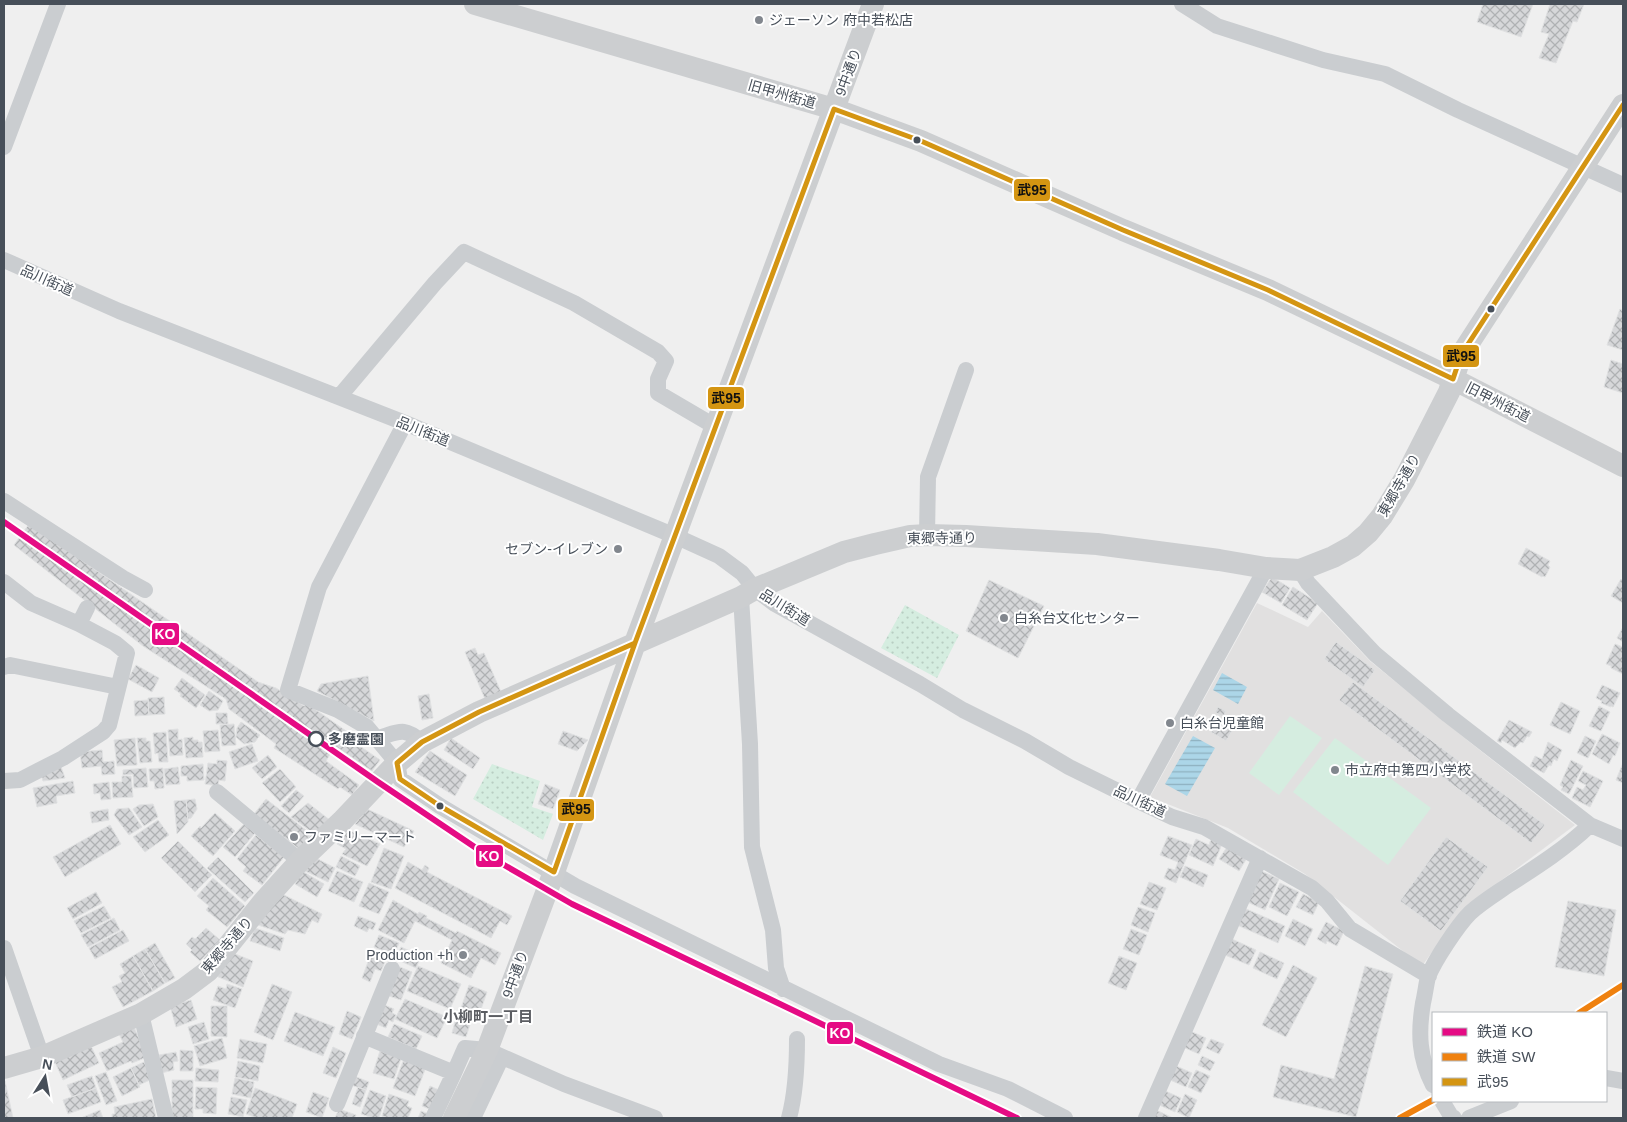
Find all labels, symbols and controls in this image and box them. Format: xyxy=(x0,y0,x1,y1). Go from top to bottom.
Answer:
place label: ジェーソン 府中若松店 xyxy=(769,12,913,28)
marker: ジェーソン 府中若松店 xyxy=(753,14,765,26)
street label: 9中通り xyxy=(832,46,864,98)
street label: 旧甲州街道 xyxy=(746,77,818,111)
unlabelled marker xyxy=(912,135,922,145)
line badge: 武95 xyxy=(1013,178,1051,202)
text: 武95 xyxy=(1017,182,1047,198)
street label: 品川街道 xyxy=(18,261,76,299)
unlabelled marker xyxy=(1486,304,1496,314)
line badge: 武95 xyxy=(1442,344,1480,368)
text: 武95 xyxy=(1446,348,1476,364)
street label: 旧甲州街道 xyxy=(1463,379,1533,425)
line badge: 武95 xyxy=(707,386,745,410)
text: 武95 xyxy=(711,390,741,406)
street label: 品川街道 xyxy=(394,413,452,449)
street label: 東郷寺通り xyxy=(1375,451,1423,519)
street label: 東郷寺通り xyxy=(907,529,977,547)
place label: セブン-イレブン xyxy=(505,541,608,557)
marker: セブン-イレブン xyxy=(612,543,624,555)
street label: 品川街道 xyxy=(757,585,813,629)
place label: 白糸台文化センター xyxy=(1014,610,1140,626)
marker: 白糸台文化センター xyxy=(998,612,1010,624)
line badge: KO xyxy=(151,622,180,646)
text: KO xyxy=(155,626,176,642)
place label: 白糸台児童館 xyxy=(1180,715,1264,731)
marker: 白糸台児童館 xyxy=(1164,717,1176,729)
marker: 多磨霊園 xyxy=(308,731,324,747)
place label: 多磨霊園 xyxy=(328,731,384,747)
place label: 市立府中第四小学校 xyxy=(1345,762,1471,778)
marker: 市立府中第四小学校 xyxy=(1329,764,1341,776)
street label: 品川街道 xyxy=(1111,782,1169,820)
line badge: 武95 xyxy=(557,798,595,822)
unlabelled marker xyxy=(435,801,445,811)
text: 武95 xyxy=(561,801,591,817)
place label: ファミリーマート xyxy=(304,829,416,845)
marker: ファミリーマート xyxy=(288,831,300,843)
line badge: KO xyxy=(475,844,504,868)
text: KO xyxy=(479,848,500,864)
street label: 東郷寺通り xyxy=(198,913,256,977)
place label: Production +h xyxy=(366,947,453,963)
street label: 9中通り xyxy=(499,948,531,1000)
marker: Production +h xyxy=(457,949,469,961)
district label: 小柳町一丁目 xyxy=(443,1008,533,1025)
legend xyxy=(1432,1012,1607,1102)
line badge: KO xyxy=(826,1021,854,1045)
text: 鉄道 KO xyxy=(1477,1023,1533,1040)
text: KO xyxy=(830,1025,851,1041)
text: 鉄道 SW xyxy=(1477,1048,1536,1065)
north arrow xyxy=(20,1052,70,1102)
text: N xyxy=(41,1055,54,1073)
text: 武95 xyxy=(1477,1073,1509,1090)

